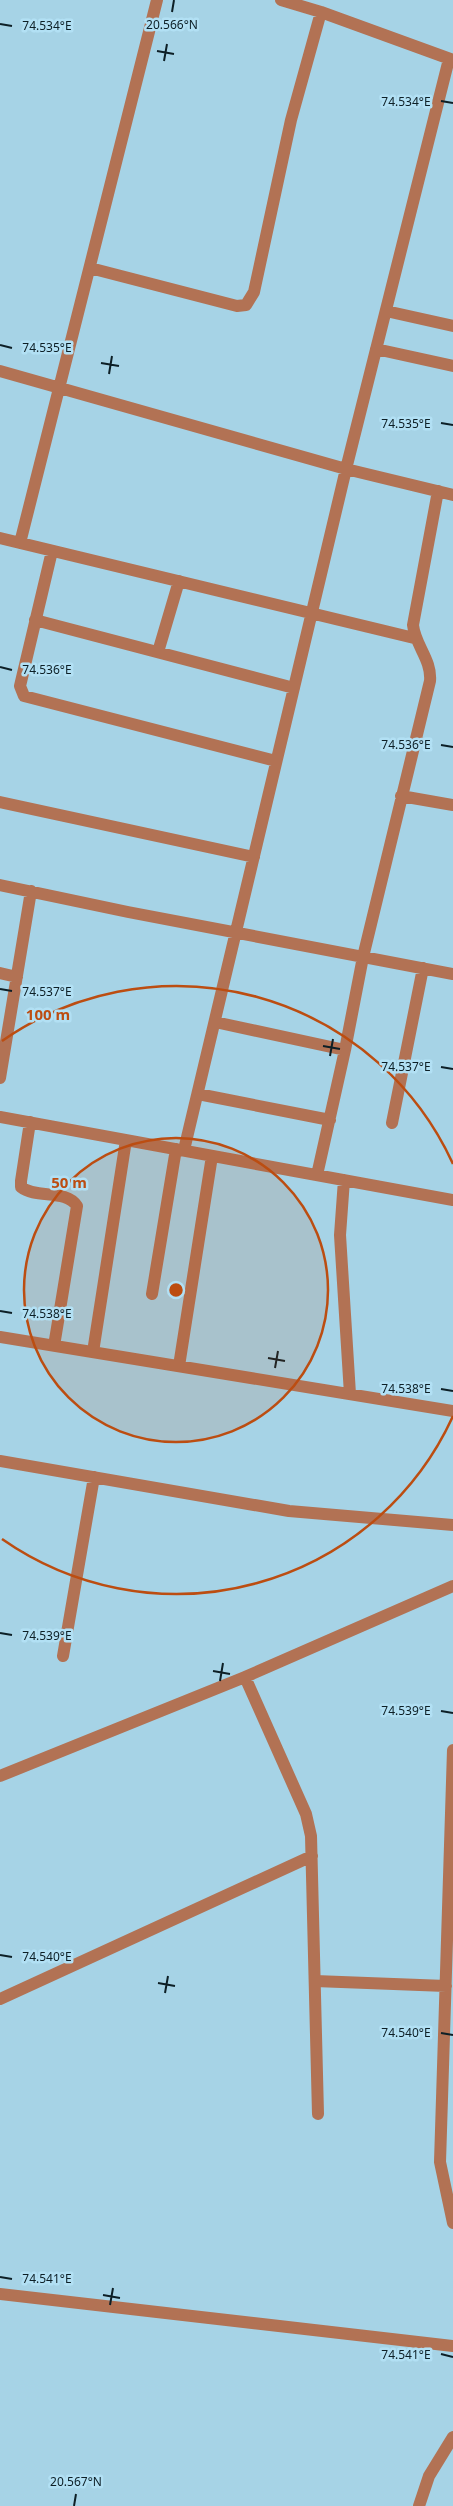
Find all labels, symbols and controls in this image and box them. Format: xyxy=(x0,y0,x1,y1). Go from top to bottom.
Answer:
text: 20.566°N xyxy=(146,16,198,33)
text: 74.534°E xyxy=(22,17,72,34)
text: 74.534°E xyxy=(381,93,431,110)
text: 74.535°E xyxy=(22,339,72,356)
text: 74.535°E xyxy=(381,415,431,432)
text: 74.536°E xyxy=(22,661,72,678)
text: 74.536°E xyxy=(381,736,431,753)
text: 74.537°E xyxy=(22,983,72,1000)
text: 100 m xyxy=(26,1004,70,1024)
text: 74.537°E xyxy=(381,1058,431,1075)
text: 50 m xyxy=(51,1172,87,1192)
centre of rings xyxy=(167,1281,185,1299)
text: 74.538°E xyxy=(22,1305,72,1322)
text: 74.538°E xyxy=(381,1380,431,1397)
text: 74.539°E xyxy=(22,1627,72,1644)
text: 74.539°E xyxy=(381,1702,431,1719)
text: 74.540°E xyxy=(22,1948,72,1965)
text: 74.540°E xyxy=(381,2024,431,2041)
text: 74.541°E xyxy=(22,2270,72,2287)
text: 74.541°E xyxy=(381,2346,431,2363)
text: 20.567°N xyxy=(50,2473,102,2490)

